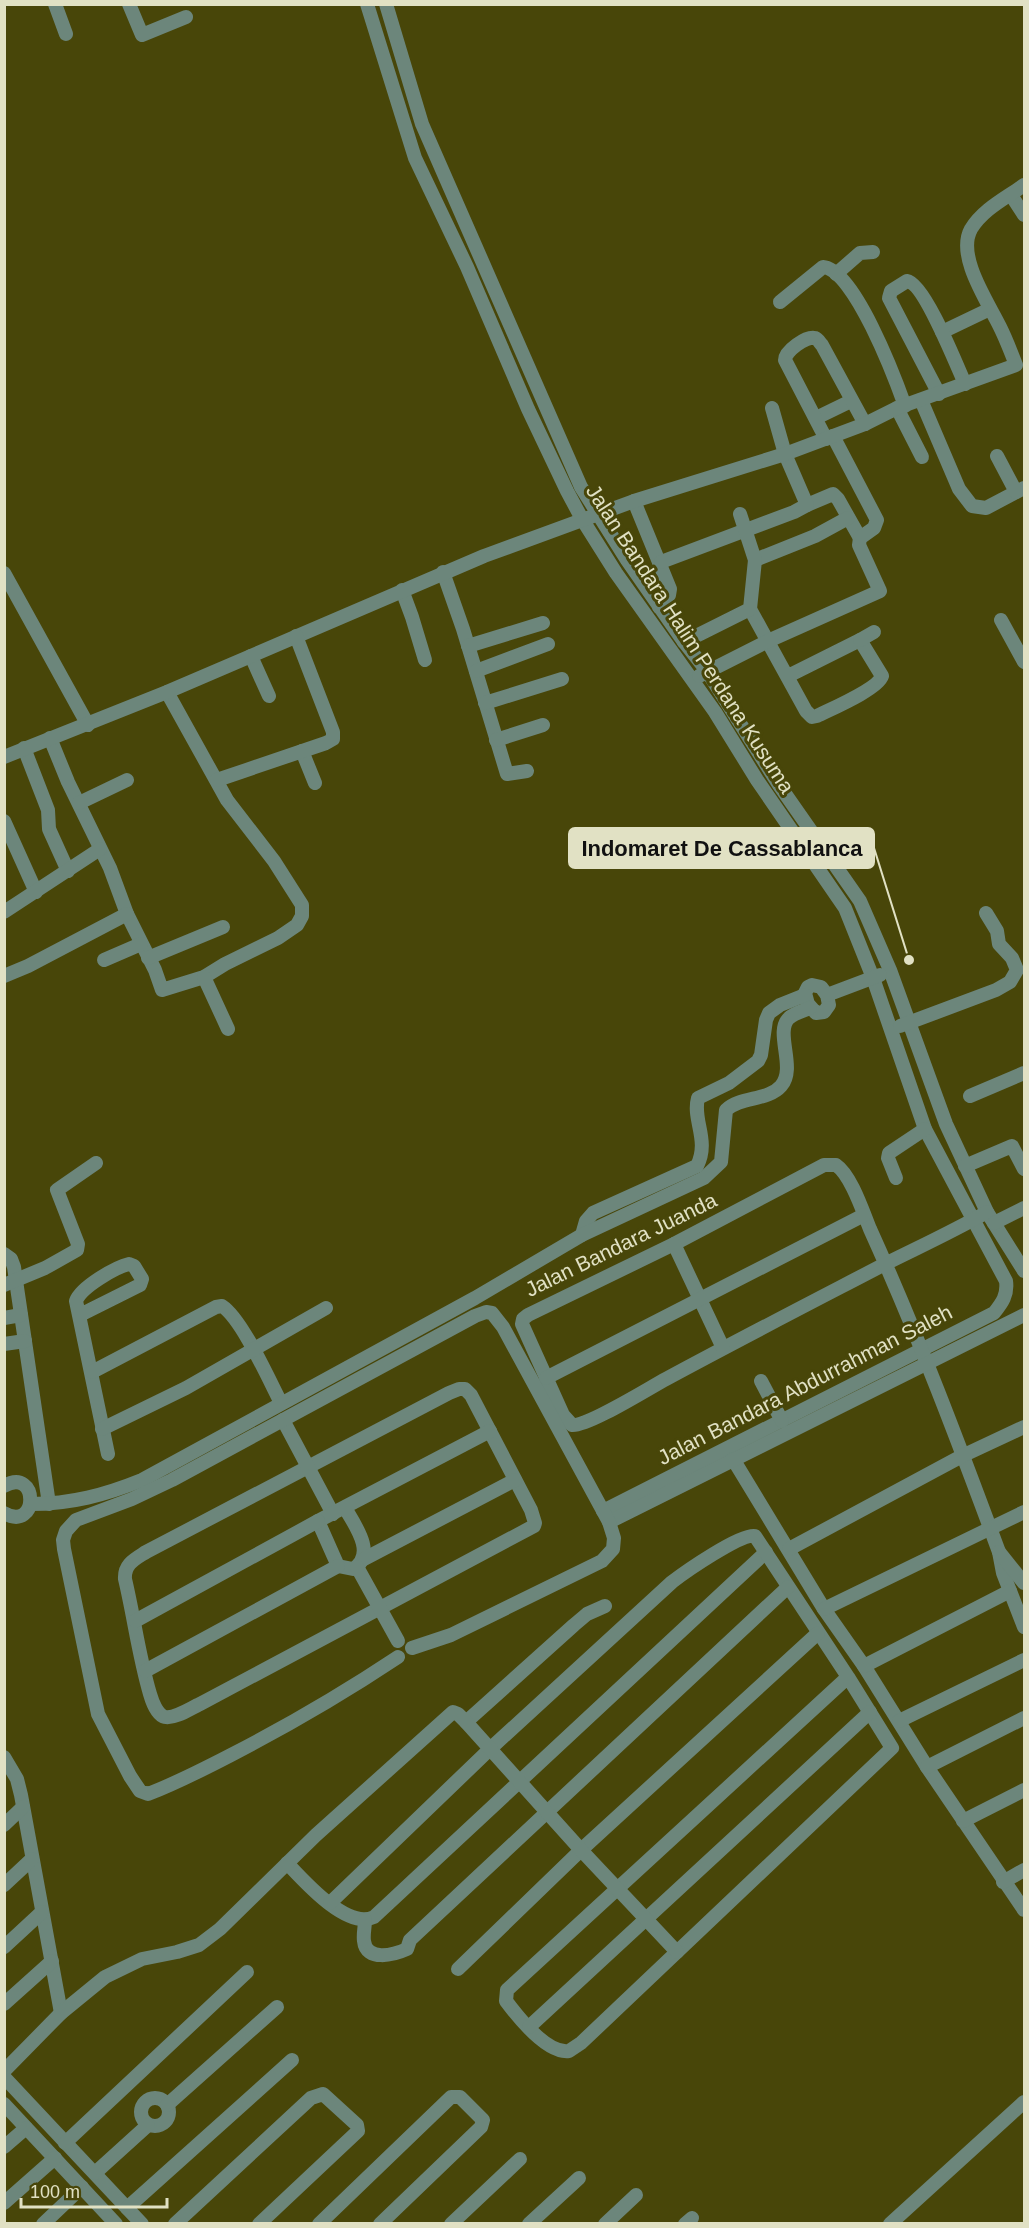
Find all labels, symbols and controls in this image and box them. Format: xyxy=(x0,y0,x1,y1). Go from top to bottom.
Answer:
street label: Jalan Bandara Halim Perdana Kusuma xyxy=(582,480,799,797)
callout: Indomaret De Cassablanca xyxy=(569,828,874,868)
text: Indomaret De Cassablanca xyxy=(581,836,863,861)
street label: Jalan Bandara Juanda xyxy=(521,1188,721,1301)
street label: Jalan Bandara Abdurrahman Saleh xyxy=(654,1300,956,1469)
scale bar xyxy=(21,2171,166,2209)
text: 100 m xyxy=(30,2182,80,2202)

